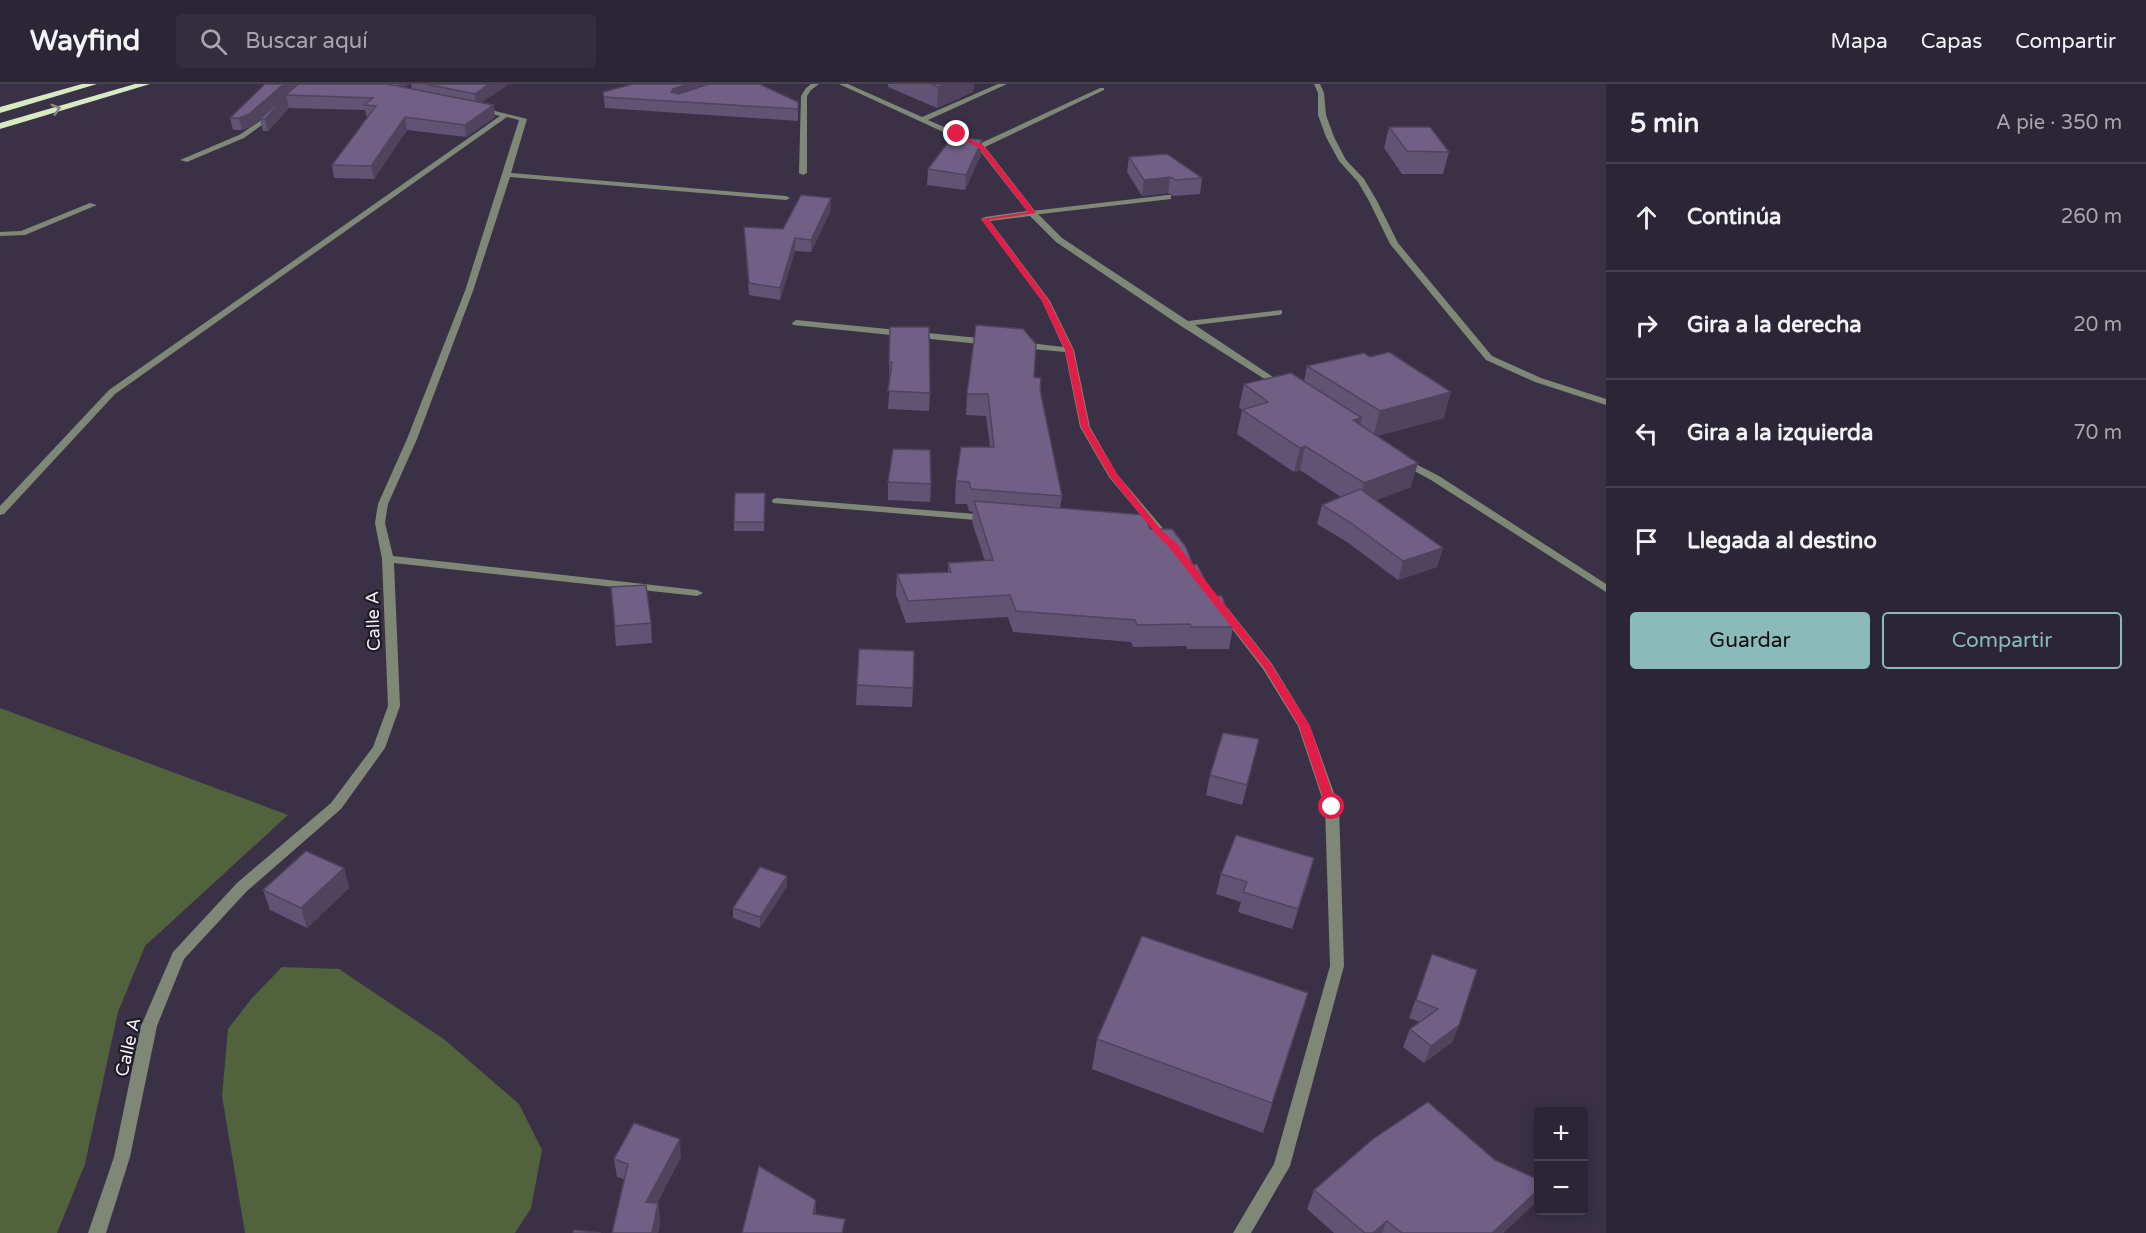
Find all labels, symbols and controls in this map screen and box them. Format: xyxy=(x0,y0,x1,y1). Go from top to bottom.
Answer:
search box xyxy=(176,14,596,68)
text: Wayfind xyxy=(30,24,140,58)
icon: search xyxy=(197,25,230,58)
text: Buscar aquí xyxy=(245,28,368,54)
text: Mapa xyxy=(1831,29,1888,54)
text: Capas xyxy=(1921,29,1982,54)
text: Compartir xyxy=(2015,29,2116,54)
one-way arrow xyxy=(51,104,61,117)
text: 5 min xyxy=(1630,108,1699,139)
text: A pie · 350 m xyxy=(1996,111,2122,135)
route end xyxy=(943,120,969,146)
icon: ahead xyxy=(1630,201,1663,234)
text: Continúa xyxy=(1687,204,1781,230)
text: 260 m xyxy=(2061,205,2122,229)
icon: right xyxy=(1630,309,1663,342)
text: Gira a la derecha xyxy=(1687,312,1862,338)
text: 20 m xyxy=(2073,313,2122,337)
icon: left xyxy=(1630,417,1663,450)
text: Gira a la izquierda xyxy=(1687,420,1873,446)
text: 70 m xyxy=(2073,421,2122,445)
icon: arrive xyxy=(1630,525,1663,558)
text: Llegada al destino xyxy=(1687,528,1877,554)
street label: Calle A xyxy=(361,591,385,651)
button: Guardar xyxy=(1630,612,1870,669)
button: Compartir xyxy=(1882,612,2122,669)
route start xyxy=(1318,793,1344,819)
street label: Calle A xyxy=(111,1015,145,1079)
map controls xyxy=(1534,1107,1588,1215)
button: + xyxy=(1534,1107,1588,1161)
button: − xyxy=(1534,1161,1588,1215)

